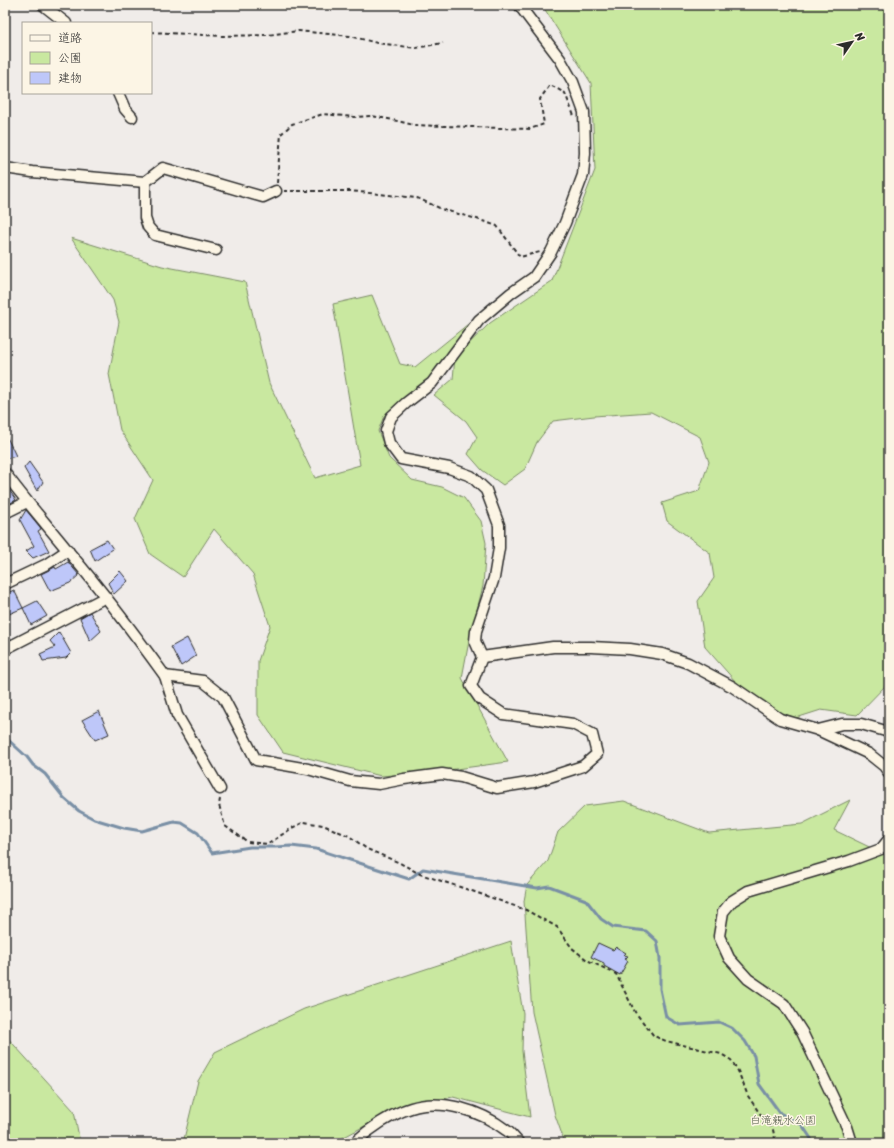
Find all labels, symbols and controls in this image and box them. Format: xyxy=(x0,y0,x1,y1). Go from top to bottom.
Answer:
legend xyxy=(22,22,152,94)
north arrow xyxy=(832,22,872,62)
text: 道路 xyxy=(58,27,82,49)
text: N xyxy=(849,27,870,45)
text: 公園 xyxy=(58,47,82,69)
text: 建物 xyxy=(58,67,82,89)
park label: 白滝親水公園 xyxy=(750,1111,816,1130)

